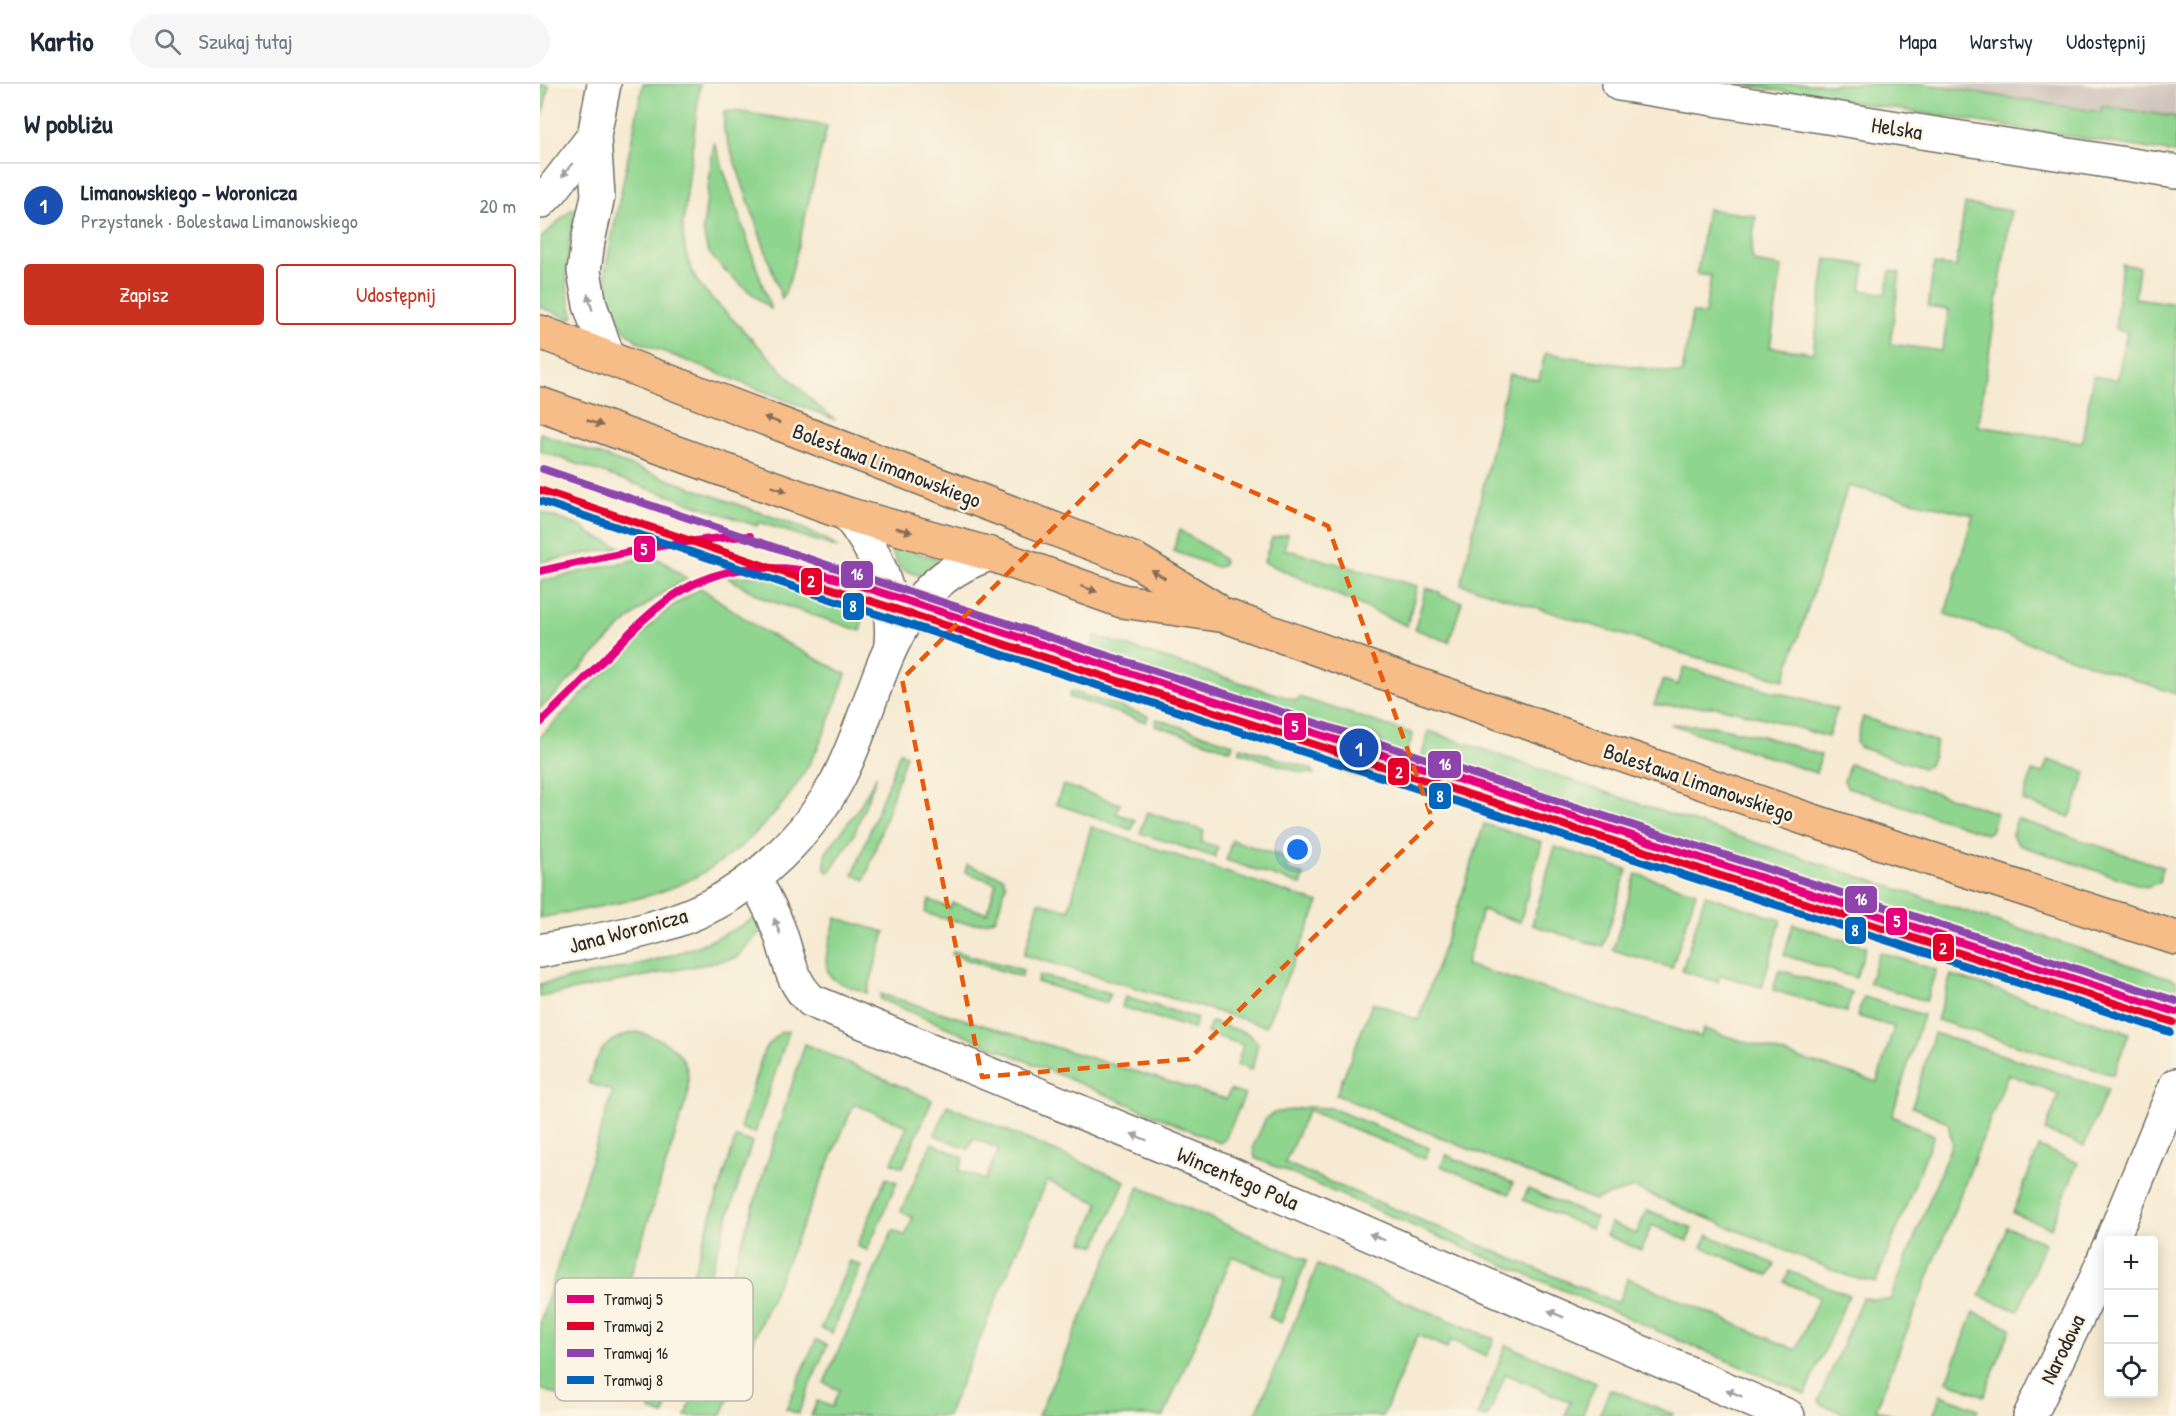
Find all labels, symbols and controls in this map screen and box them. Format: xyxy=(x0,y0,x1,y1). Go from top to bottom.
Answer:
search box xyxy=(130,14,550,68)
text: Kartio xyxy=(30,22,94,60)
icon: search xyxy=(151,25,184,58)
text: Szukaj tutaj xyxy=(199,26,293,56)
text: Mapa xyxy=(1899,27,1937,56)
text: Warstwy xyxy=(1970,27,2033,56)
text: Udostępnij xyxy=(2066,27,2146,56)
text: W pobliżu xyxy=(24,106,113,141)
street label: Helska xyxy=(1869,109,1925,147)
one-way arrow xyxy=(561,161,573,177)
text: Limanowskiego - Woronicza xyxy=(81,177,297,207)
text: 1 xyxy=(40,192,47,219)
text: 20 m xyxy=(479,192,516,219)
text: Przystanek · Bolesława Limanowskiego xyxy=(81,207,358,234)
button: Zapisz xyxy=(24,264,264,325)
button: Udostępnij xyxy=(276,264,516,325)
one-way arrow xyxy=(584,292,594,311)
one-way arrow xyxy=(763,415,781,424)
street label: Bolesława Limanowskiego xyxy=(788,415,986,515)
one-way arrow xyxy=(586,419,604,429)
one-way arrow xyxy=(770,485,788,495)
one-way arrow xyxy=(895,526,913,535)
line badge: 5 xyxy=(633,535,656,563)
text: 5 xyxy=(641,538,648,560)
line badge: 16 xyxy=(840,560,874,589)
text: 16 xyxy=(851,563,864,585)
line badge: 2 xyxy=(800,567,823,596)
one-way arrow xyxy=(1150,569,1166,580)
text: 2 xyxy=(807,570,815,592)
one-way arrow xyxy=(1080,585,1098,595)
line badge: 8 xyxy=(842,592,865,621)
text: 8 xyxy=(850,595,857,617)
line badge: 5 xyxy=(1283,712,1307,741)
text: 5 xyxy=(1292,715,1299,737)
pin: 1 xyxy=(1340,726,1378,770)
street label: Bolesława Limanowskiego xyxy=(1600,735,1798,829)
line badge: 16 xyxy=(1427,750,1462,779)
text: 16 xyxy=(1439,753,1452,775)
line badge: 2 xyxy=(1387,757,1410,786)
text: 2 xyxy=(1395,761,1403,783)
line badge: 8 xyxy=(1428,782,1452,810)
text: 8 xyxy=(1437,785,1444,807)
your location xyxy=(1283,835,1312,864)
line badge: 16 xyxy=(1844,885,1878,914)
text: 16 xyxy=(1855,888,1868,910)
street label: Jana Woronicza xyxy=(565,900,691,960)
line badge: 5 xyxy=(1885,907,1908,936)
text: 5 xyxy=(1894,910,1901,932)
one-way arrow xyxy=(772,916,782,934)
line badge: 8 xyxy=(1844,916,1867,945)
text: 8 xyxy=(1852,919,1859,941)
line badge: 2 xyxy=(1932,933,1955,962)
text: 2 xyxy=(1939,937,1947,959)
one-way arrow xyxy=(1130,1132,1148,1142)
street label: Wincentego Pola xyxy=(1172,1139,1304,1217)
one-way arrow xyxy=(1367,1232,1385,1242)
map controls xyxy=(2104,1236,2158,1398)
button: + xyxy=(2104,1236,2158,1290)
legend xyxy=(555,1278,753,1401)
text: Tramwaj 5 xyxy=(604,1288,663,1310)
button: − xyxy=(2104,1290,2158,1344)
street label: Narodowa xyxy=(2032,1309,2092,1389)
one-way arrow xyxy=(1547,1310,1564,1319)
text: Tramwaj 2 xyxy=(604,1315,664,1337)
text: Tramwaj 16 xyxy=(604,1342,668,1364)
button: locate xyxy=(2104,1344,2158,1398)
text: Tramwaj 8 xyxy=(604,1369,663,1391)
one-way arrow xyxy=(1726,1388,1743,1397)

